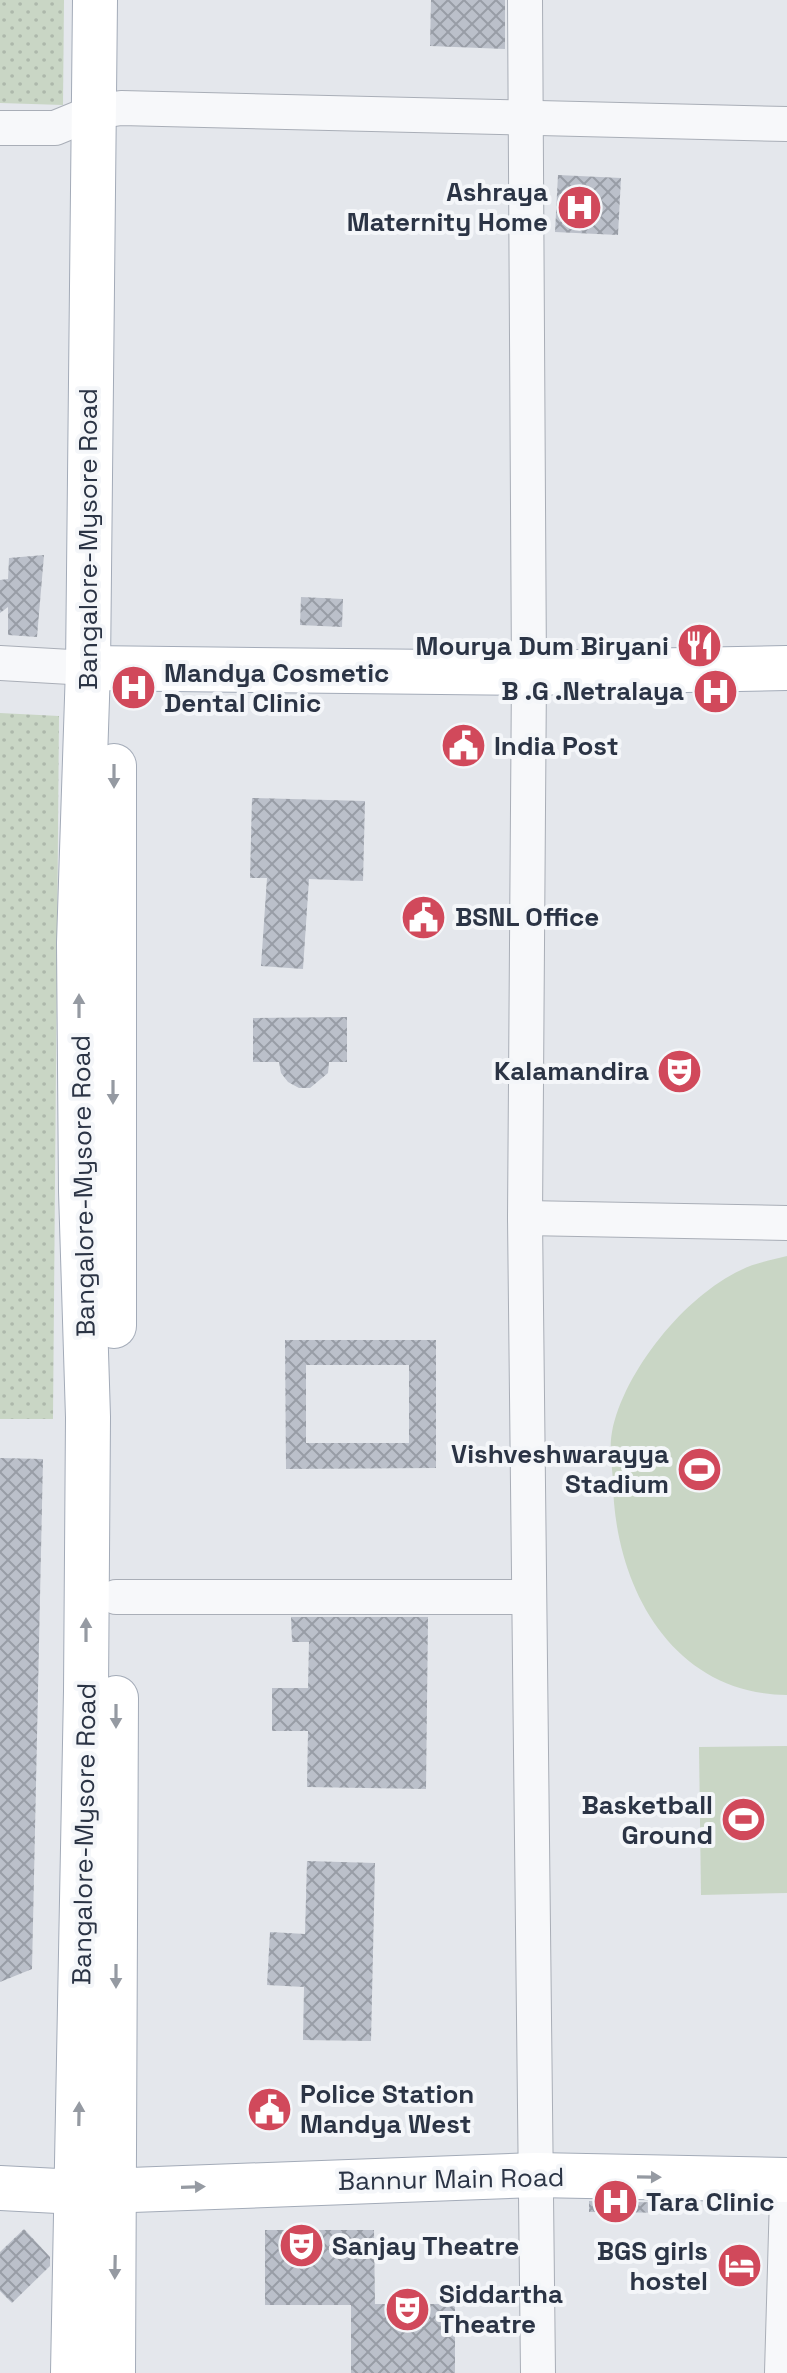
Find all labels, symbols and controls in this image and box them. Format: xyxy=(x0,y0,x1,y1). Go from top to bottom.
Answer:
place label: Ashraya Maternity Home xyxy=(347,175,548,239)
hospital icon: Ashraya Maternity Home xyxy=(555,183,603,231)
street label: Bangalore-Mysore Road xyxy=(71,388,105,690)
restaurant icon: Mourya Dum Biryani xyxy=(676,622,724,670)
place label: Mourya Dum Biryani xyxy=(416,629,669,663)
place label: Mandya Cosmetic Dental Clinic xyxy=(164,656,389,720)
hospital icon: Mandya Cosmetic Dental Clinic xyxy=(109,664,157,712)
hospital icon: B .G .Netralaya xyxy=(691,667,739,715)
place label: B .G .Netralaya xyxy=(501,674,684,708)
public building icon: India Post xyxy=(439,722,487,770)
place label: India Post xyxy=(494,729,619,763)
one-way arrow xyxy=(108,764,120,789)
public building icon: BSNL Office xyxy=(400,893,448,941)
place label: BSNL Office xyxy=(455,900,599,934)
one-way arrow xyxy=(73,993,86,1018)
street label: Bangalore-Mysore Road xyxy=(63,1035,103,1337)
theatre icon: Kalamandira xyxy=(656,1047,704,1095)
place label: Kalamandira xyxy=(494,1054,649,1088)
one-way arrow xyxy=(107,1080,119,1105)
place label: Vishveshwarayya Stadium xyxy=(451,1437,669,1501)
sports icon: Vishveshwarayya Stadium xyxy=(676,1445,724,1493)
one-way arrow xyxy=(80,1617,93,1642)
street label: Bangalore-Mysore Road xyxy=(64,1683,104,1985)
one-way arrow xyxy=(110,1704,122,1729)
place label: Basketball Ground xyxy=(581,1788,713,1852)
sports icon: Basketball Ground xyxy=(720,1796,768,1844)
one-way arrow xyxy=(110,1964,122,1989)
place label: Police Station Mandya West xyxy=(300,2077,474,2141)
public building icon: Police Station Mandya West xyxy=(245,2085,293,2133)
one-way arrow xyxy=(72,2101,85,2126)
street label: Bannur Main Road xyxy=(337,2160,565,2198)
one-way arrow xyxy=(637,2171,662,2184)
hospital icon: Tara Clinic xyxy=(591,2178,639,2226)
one-way arrow xyxy=(181,2180,206,2193)
place label: Tara Clinic xyxy=(646,2185,774,2219)
theatre icon: Sanjay Theatre xyxy=(277,2222,325,2270)
place label: Sanjay Theatre xyxy=(332,2229,519,2263)
place label: BGS girls hostel xyxy=(597,2234,708,2298)
hotel icon: BGS girls hostel xyxy=(715,2242,763,2290)
one-way arrow xyxy=(108,2255,121,2280)
place label: Siddartha Theatre xyxy=(439,2277,563,2341)
theatre icon: Siddartha Theatre xyxy=(384,2285,432,2333)

